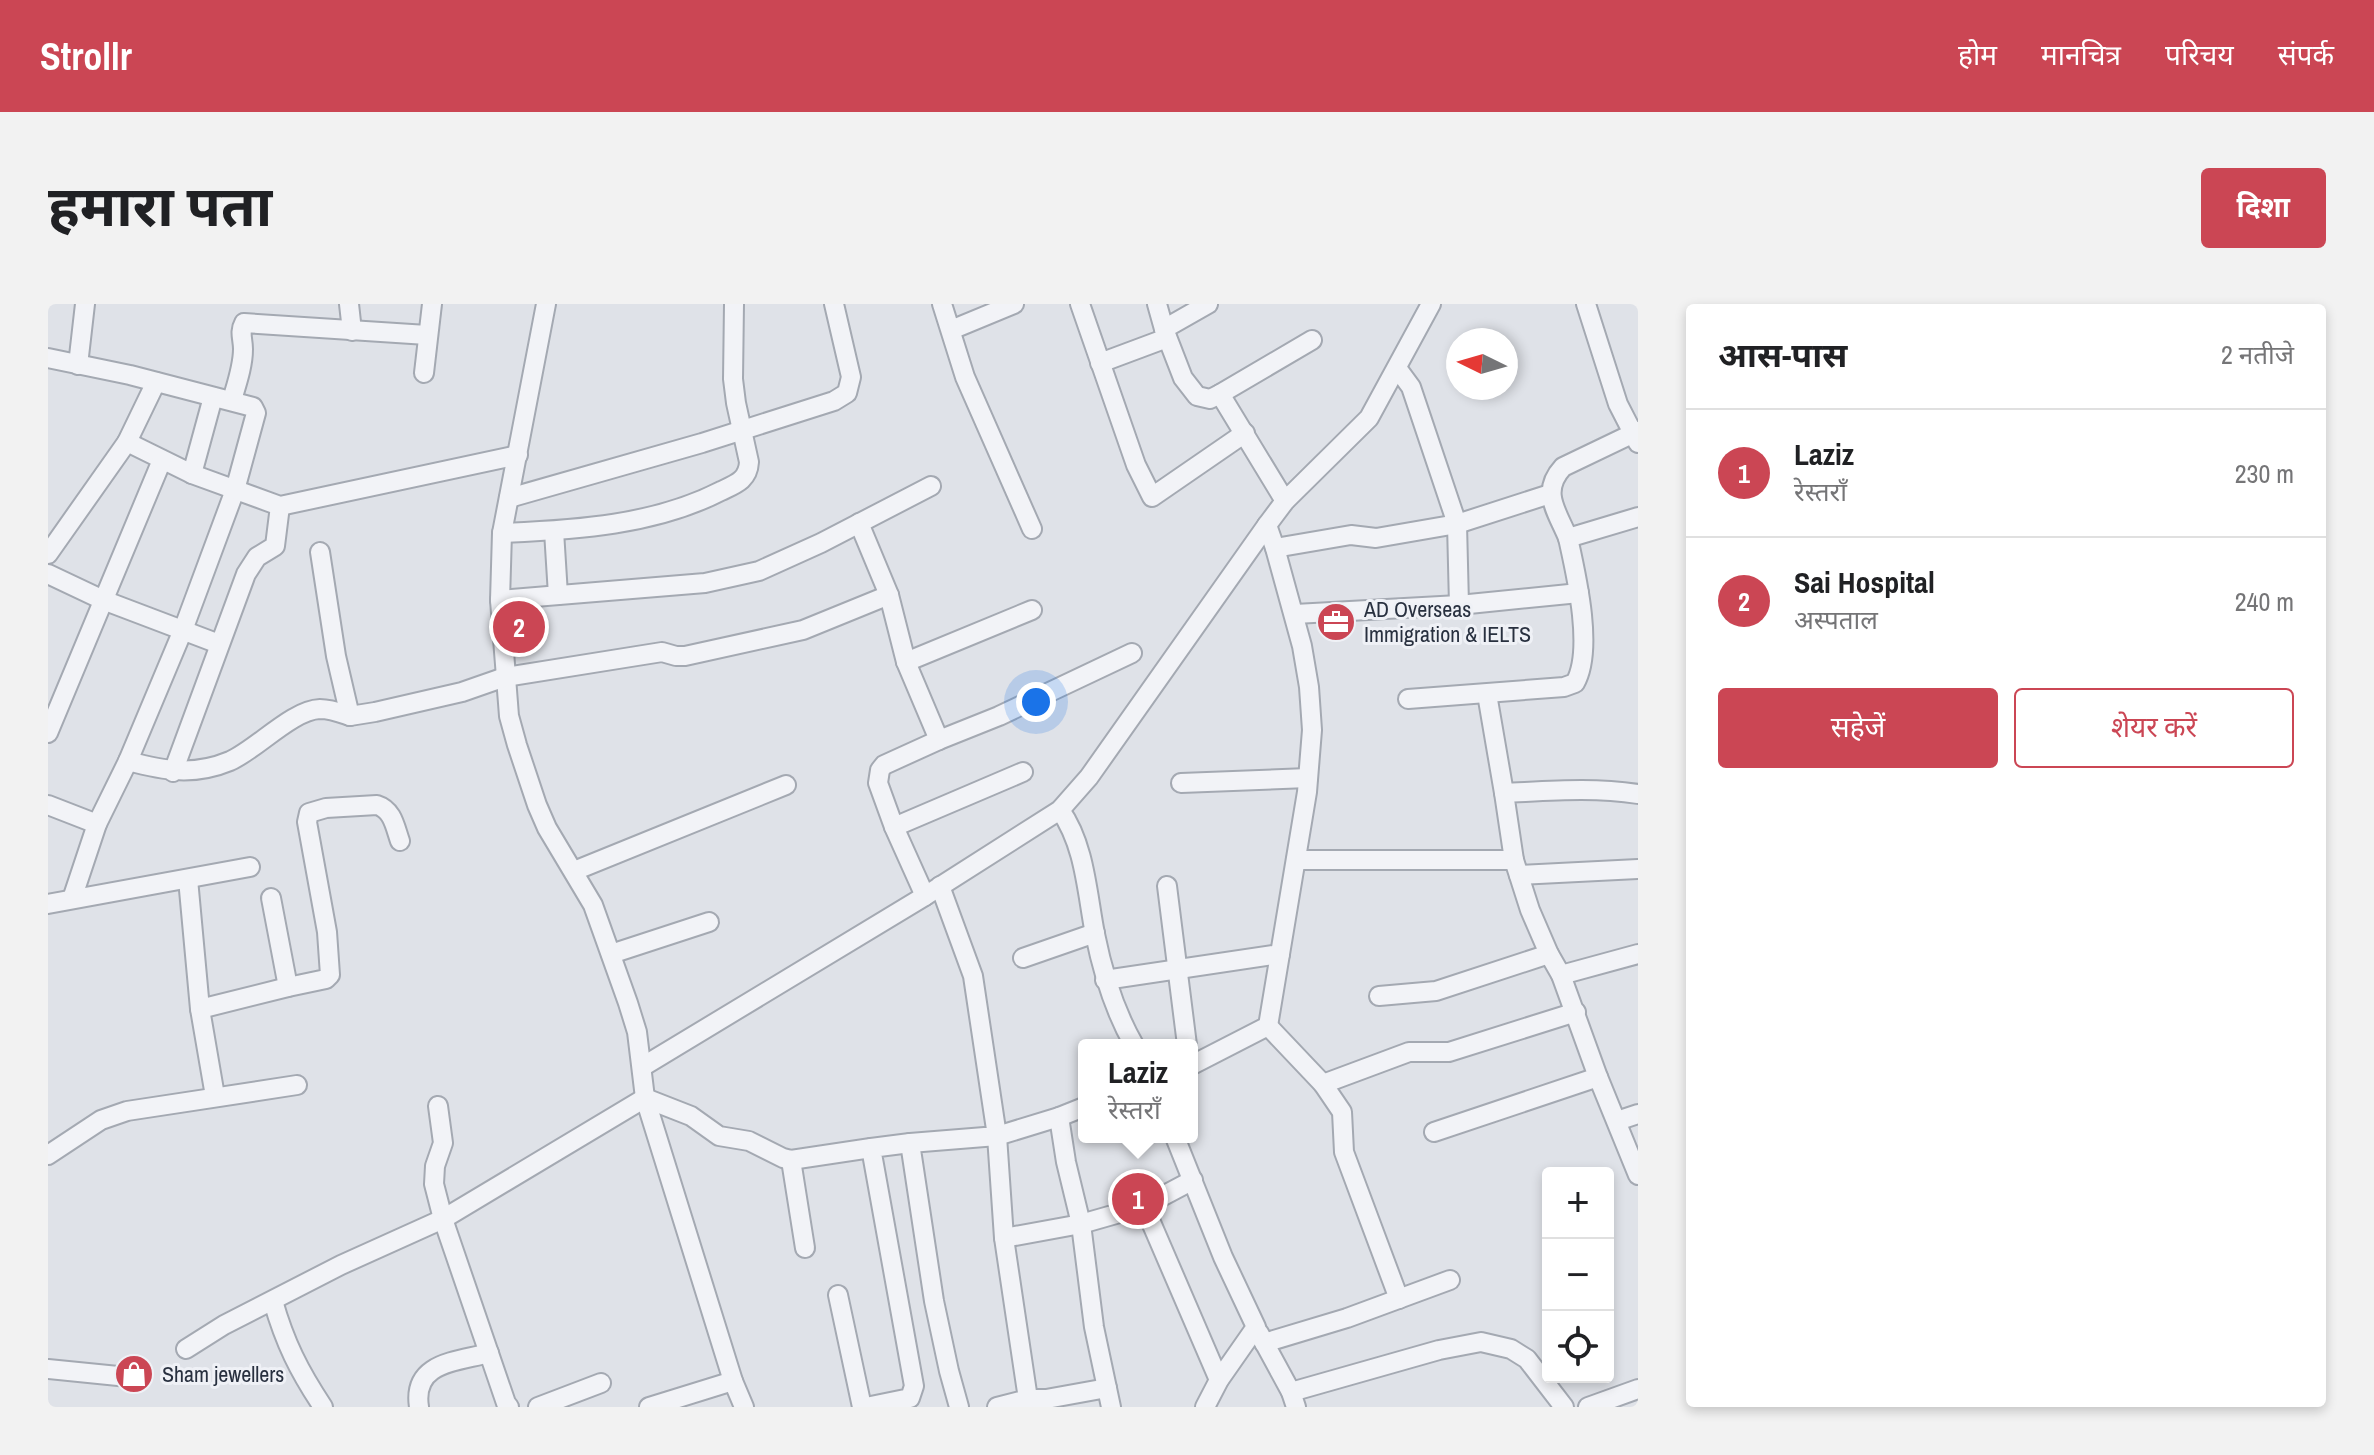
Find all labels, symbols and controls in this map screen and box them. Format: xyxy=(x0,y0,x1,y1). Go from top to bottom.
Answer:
text: Strollr xyxy=(40,31,132,82)
text: होम xyxy=(1958,36,1997,74)
text: मानचित्र xyxy=(2041,36,2121,74)
text: परिचय xyxy=(2165,36,2234,74)
text: संपर्क xyxy=(2278,36,2334,74)
text: हमारा पता xyxy=(48,168,272,243)
button: दिशा xyxy=(2201,168,2326,248)
north arrow xyxy=(1446,328,1518,400)
text: आस-पास xyxy=(1718,332,1847,378)
text: 2 नतीजे xyxy=(2221,337,2294,372)
text: Laziz xyxy=(1794,434,1854,474)
text: 1 xyxy=(1738,456,1750,491)
text: 230 m xyxy=(2235,456,2294,491)
text: रेस्तराँ xyxy=(1794,474,1847,509)
text: Sai Hospital xyxy=(1794,562,1935,602)
text: 2 xyxy=(1738,584,1750,619)
text: 240 m xyxy=(2235,584,2294,619)
place label: AD Overseas Immigration & IELTS xyxy=(1363,594,1531,649)
pin: 2 xyxy=(493,597,545,657)
office icon: AD Overseas Immigration & IELTS xyxy=(1315,601,1357,643)
text: अस्पताल xyxy=(1794,602,1878,637)
your location xyxy=(1016,682,1056,722)
button: सहेजें xyxy=(1718,688,1998,768)
button: शेयर करें xyxy=(2014,688,2294,768)
popup xyxy=(1078,1039,1198,1143)
text: Laziz xyxy=(1108,1052,1168,1092)
text: रेस्तराँ xyxy=(1108,1092,1161,1127)
map controls xyxy=(1542,1167,1614,1383)
button: + xyxy=(1542,1167,1614,1239)
pin: 1 xyxy=(1112,1169,1164,1229)
button: − xyxy=(1542,1239,1614,1311)
button: locate xyxy=(1542,1311,1614,1383)
shop icon: Sham jewellers xyxy=(113,1353,155,1395)
place label: Sham jewellers xyxy=(162,1359,284,1389)

